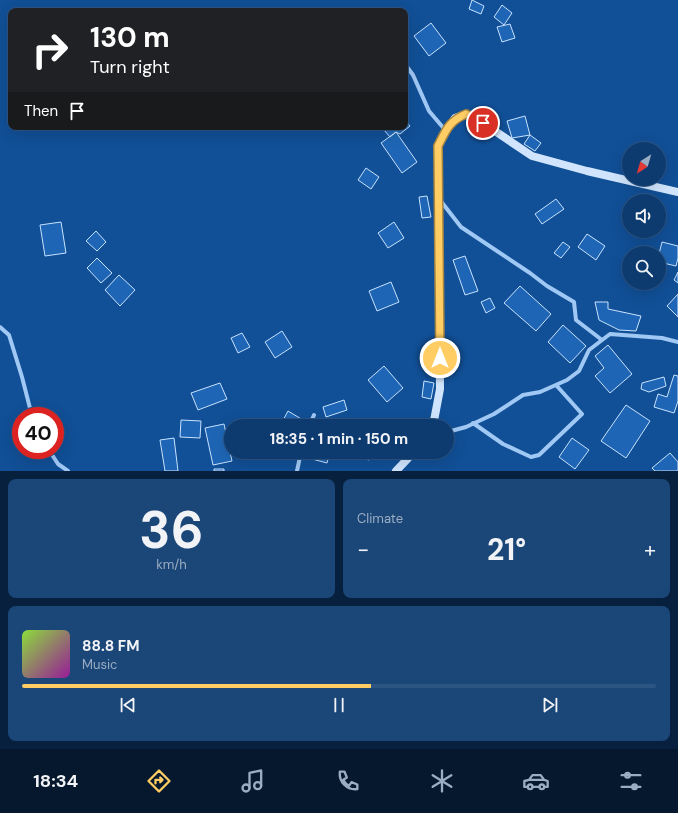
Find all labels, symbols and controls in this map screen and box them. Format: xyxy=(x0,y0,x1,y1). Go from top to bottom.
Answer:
text: 130 m xyxy=(90,19,170,56)
icon: right xyxy=(24,24,76,76)
text: Turn right xyxy=(90,55,170,79)
icon: arrive xyxy=(66,100,88,122)
text: Then xyxy=(24,101,58,121)
pin xyxy=(466,106,500,140)
icon: arrive xyxy=(472,112,494,134)
north arrow xyxy=(622,142,666,186)
map controls xyxy=(622,142,666,290)
button: sound xyxy=(622,194,666,238)
button: search xyxy=(622,246,666,290)
position arrow xyxy=(419,337,461,379)
speed limit sign: 40 xyxy=(12,407,64,459)
text: 18:35 · 1 min · 150 m xyxy=(270,429,408,449)
text: 36 xyxy=(139,496,204,564)
text: Climate xyxy=(357,510,403,527)
text: 21° xyxy=(487,530,526,569)
text: − xyxy=(357,535,369,564)
text: + xyxy=(644,535,656,564)
text: km/h xyxy=(156,556,187,573)
text: 88.8 FM xyxy=(82,636,139,656)
text: Music xyxy=(82,656,117,673)
icon: previous xyxy=(117,694,139,716)
icon: pause xyxy=(328,694,350,716)
icon: next xyxy=(539,694,561,716)
icon: directions xyxy=(145,767,173,795)
icon: music xyxy=(239,767,267,795)
icon: phone xyxy=(334,767,362,795)
icon: climate xyxy=(428,767,456,795)
icon: car xyxy=(522,767,550,795)
icon: filters xyxy=(617,767,645,795)
text: 18:34 xyxy=(33,769,78,793)

